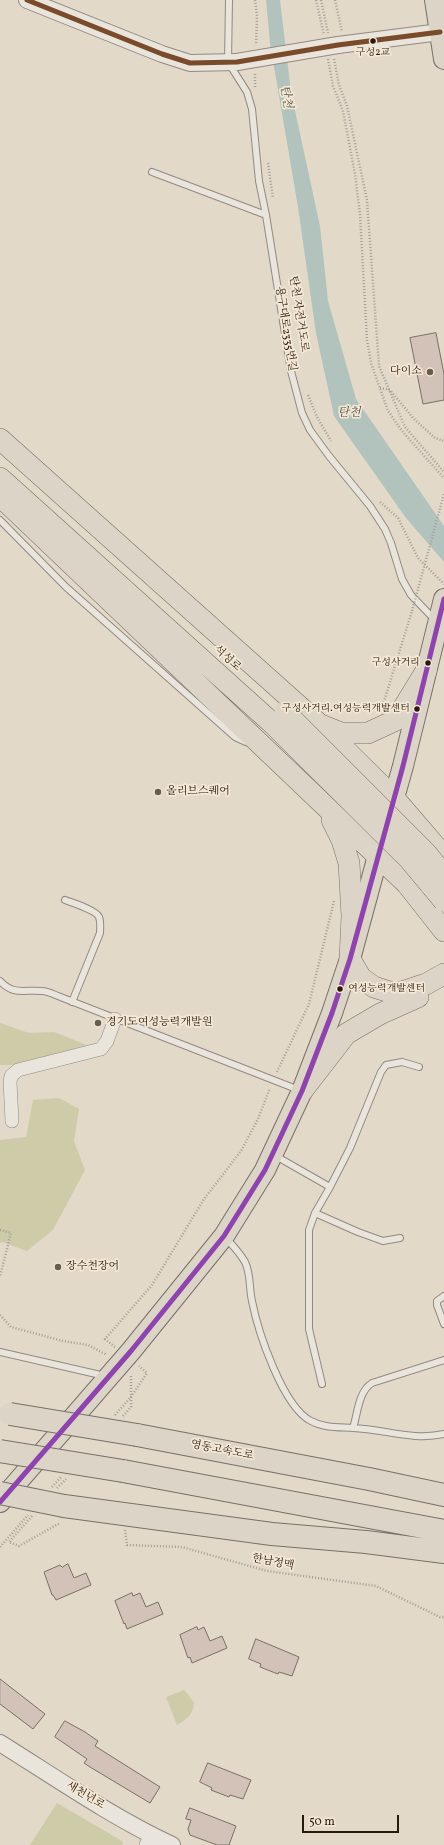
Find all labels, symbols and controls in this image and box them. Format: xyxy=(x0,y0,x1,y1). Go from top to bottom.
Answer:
marker: 구성2교 xyxy=(368,36,378,46)
place label: 구성2교 xyxy=(356,47,390,59)
water label: 탄천 xyxy=(276,84,294,110)
street label: 탄천 자전거도로 xyxy=(285,275,311,353)
street label: 용구대로2335번길 xyxy=(272,286,298,372)
place label: 다이소 xyxy=(390,365,422,379)
marker: 다이소 xyxy=(425,367,435,377)
water label: 탄천 xyxy=(337,407,361,421)
street label: 석성로 xyxy=(211,643,243,675)
place label: 구성사거리 xyxy=(372,657,420,669)
marker: 구성사거리 xyxy=(423,658,433,668)
place label: 구성사거리.여성능력개발센터 xyxy=(282,703,410,715)
marker: 구성사거리.여성능력개발센터 xyxy=(412,704,422,714)
place label: 올리브스퀘어 xyxy=(166,785,230,799)
marker: 올리브스퀘어 xyxy=(153,787,163,797)
place label: 여성능력개발센터 xyxy=(348,983,425,995)
marker: 여성능력개발센터 xyxy=(335,984,345,994)
place label: 경기도여성능력개발원 xyxy=(106,1016,212,1030)
marker: 경기도여성능력개발원 xyxy=(93,1018,103,1028)
place label: 장수천장어 xyxy=(66,1260,119,1274)
marker: 장수천장어 xyxy=(53,1262,63,1272)
street label: 영동고속도로 xyxy=(189,1438,255,1464)
street label: 한남정맥 xyxy=(251,1552,295,1574)
street label: 새천년로 xyxy=(63,1779,107,1813)
scale bar xyxy=(304,1807,401,1833)
text: 50 m xyxy=(309,1814,335,1830)

